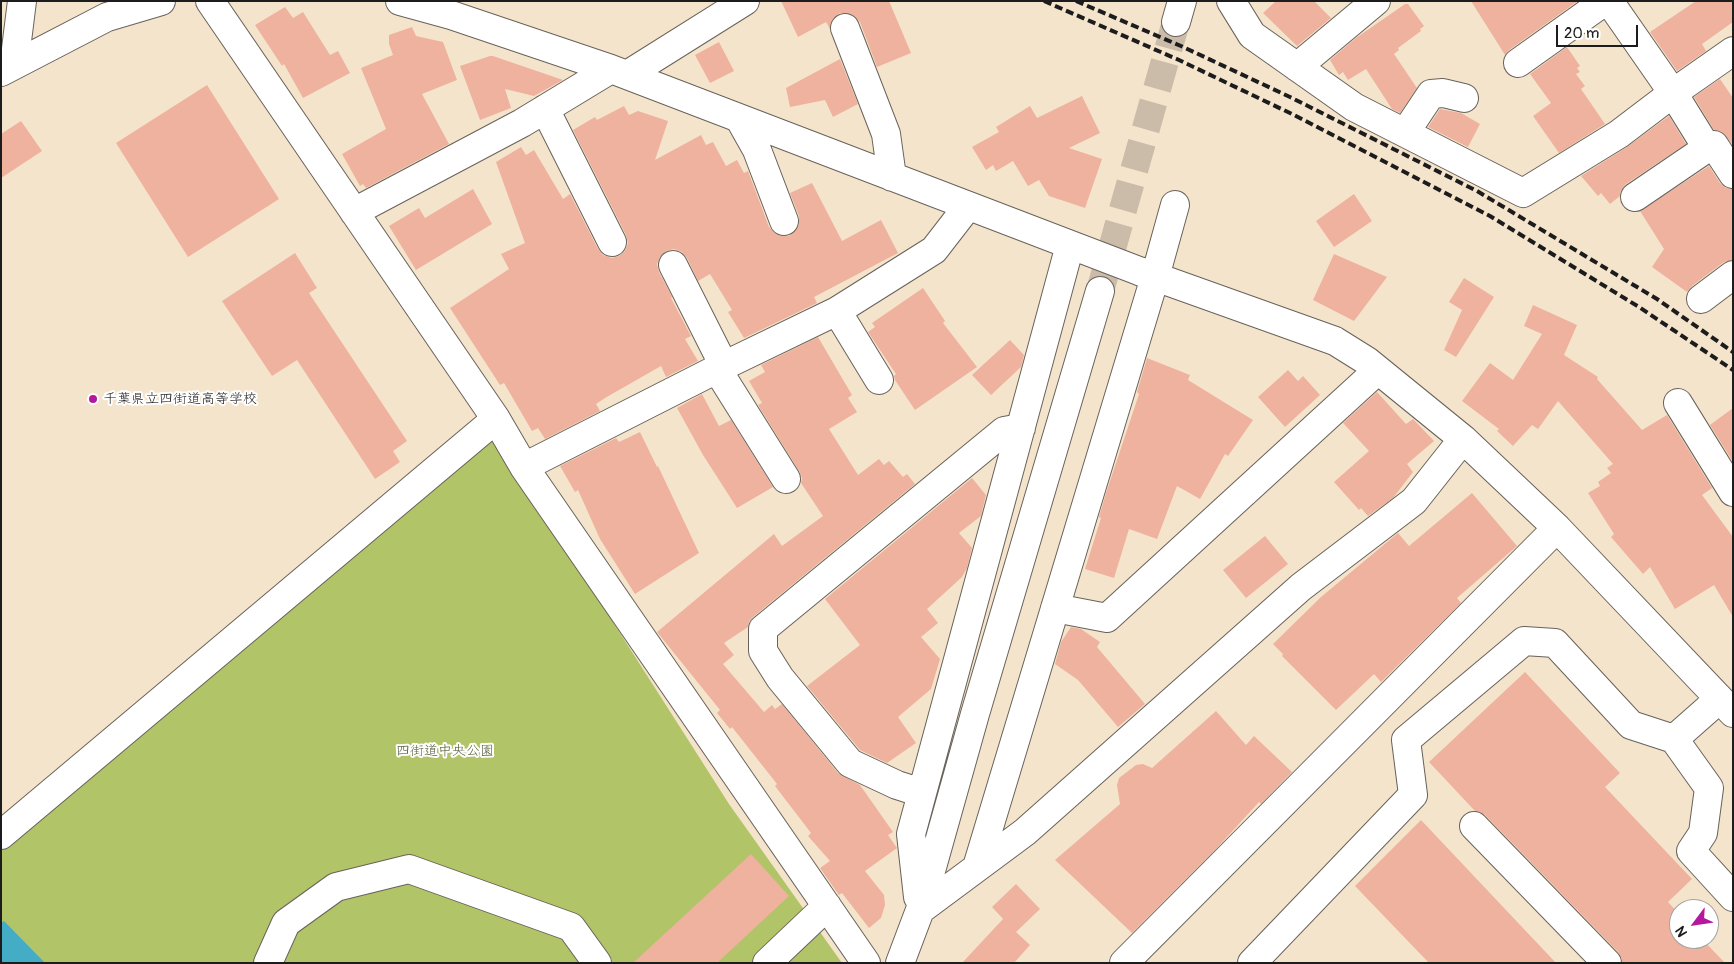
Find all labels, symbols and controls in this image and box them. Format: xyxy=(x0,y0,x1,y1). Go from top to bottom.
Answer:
scale bar xyxy=(1559,15,1642,47)
text: 20 m xyxy=(1564,24,1599,43)
place label: 千葉県立四街道高等学校 xyxy=(103,391,257,407)
marker: 千葉県立四街道高等学校 xyxy=(87,393,99,405)
park label: 四街道中央公園 xyxy=(396,743,494,759)
north arrow xyxy=(1669,899,1719,949)
text: N xyxy=(1672,923,1691,940)

